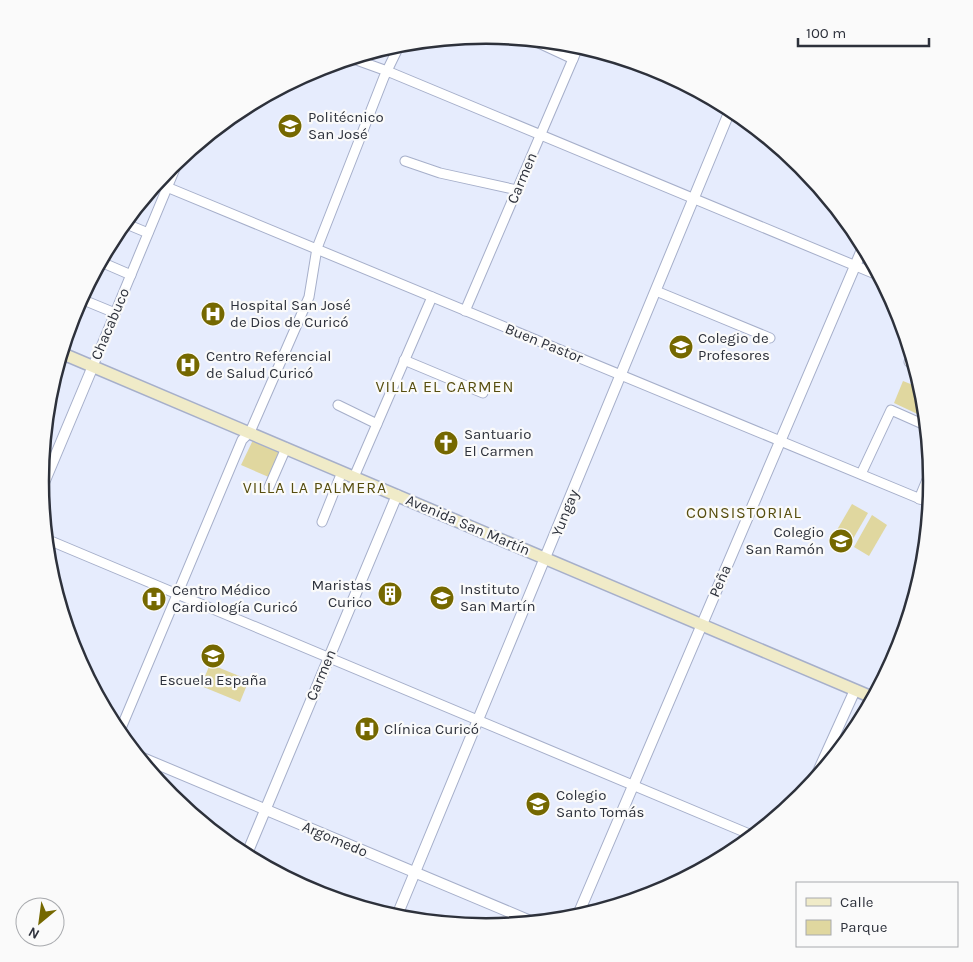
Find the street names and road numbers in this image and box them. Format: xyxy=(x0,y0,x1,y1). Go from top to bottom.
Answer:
street label: Carmen xyxy=(503,150,541,206)
street label: Chacabuco xyxy=(87,285,133,363)
street label: Buen Pastor xyxy=(502,319,586,367)
street label: Yungay xyxy=(547,487,583,539)
street label: Avenida San Martín xyxy=(403,491,533,559)
street label: Peña xyxy=(705,562,735,600)
street label: Carmen xyxy=(302,647,340,703)
street label: Argomedo xyxy=(300,817,370,861)

